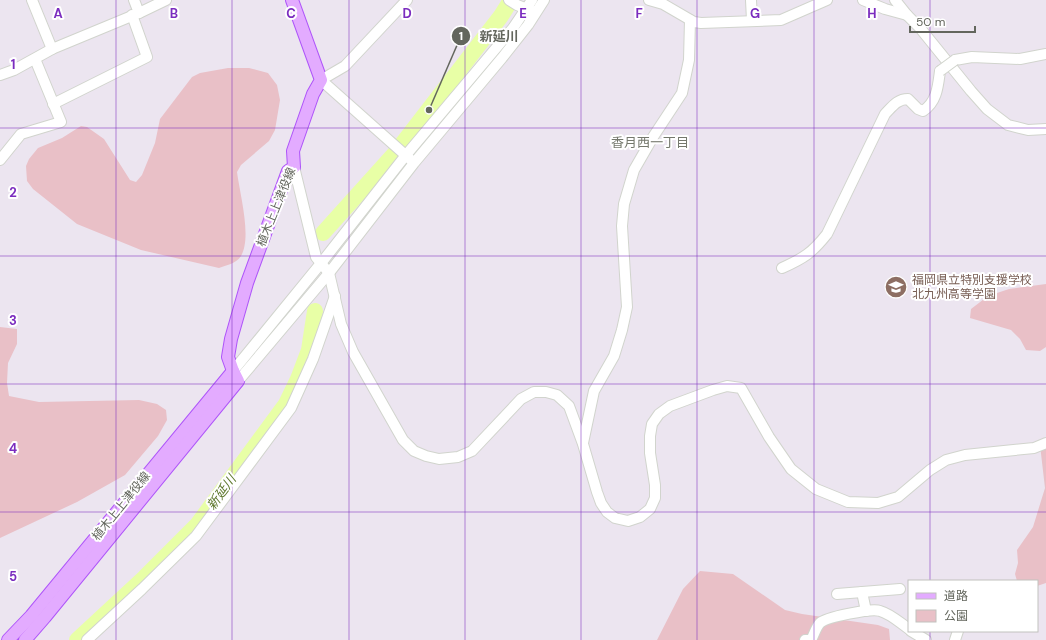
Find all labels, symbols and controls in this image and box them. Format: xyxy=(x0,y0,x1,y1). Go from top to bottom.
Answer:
text: A xyxy=(53,5,63,22)
text: B xyxy=(170,5,178,22)
text: C xyxy=(286,5,296,22)
text: D xyxy=(402,5,412,22)
text: E xyxy=(519,5,527,22)
text: F xyxy=(635,5,643,22)
text: G xyxy=(750,5,760,22)
text: H xyxy=(867,5,877,22)
scale bar xyxy=(910,8,975,34)
text: 50 m xyxy=(916,14,945,30)
callout: 新延川 xyxy=(451,24,526,49)
text: 1 xyxy=(459,28,463,44)
text: 新延川 xyxy=(479,28,519,45)
text: 1 xyxy=(11,56,15,73)
district label: 香月西一丁目 xyxy=(611,134,689,151)
street label: 植木上上津役線 xyxy=(253,165,299,249)
text: 2 xyxy=(9,184,17,201)
place label: 福岡県立特別支援学校 北九州高等学園 xyxy=(912,272,1032,302)
school or university icon: 福岡県立特別支援学校 北九州高等学園 xyxy=(883,274,909,300)
text: 3 xyxy=(9,312,17,329)
text: 4 xyxy=(9,440,17,457)
street label: 植木上上津役線 xyxy=(88,468,154,544)
water label: 新延川 xyxy=(203,470,241,513)
text: 5 xyxy=(9,568,17,585)
legend xyxy=(908,580,1038,632)
text: 道路 xyxy=(944,588,968,604)
text: 公園 xyxy=(944,608,968,624)

